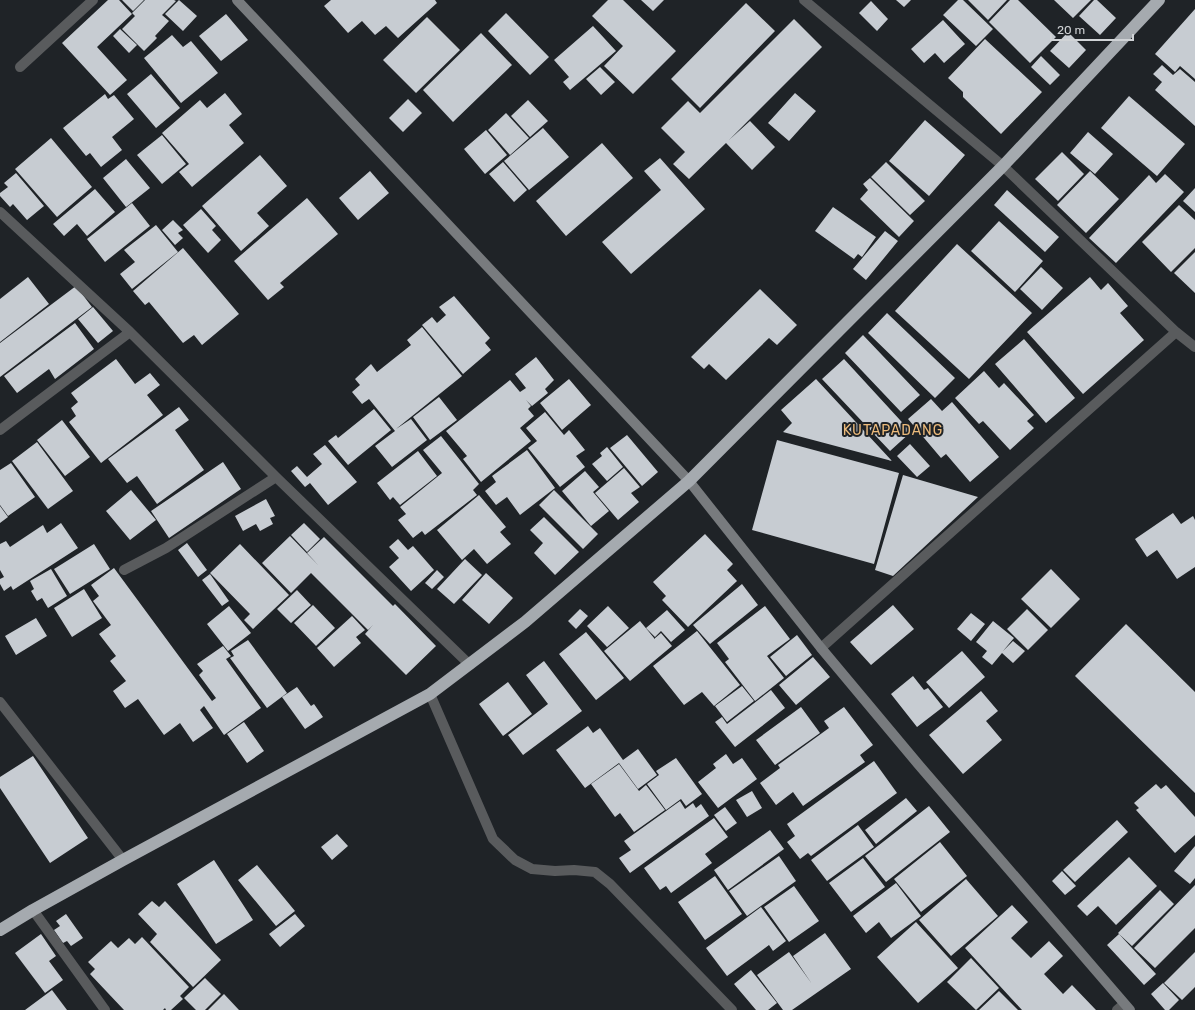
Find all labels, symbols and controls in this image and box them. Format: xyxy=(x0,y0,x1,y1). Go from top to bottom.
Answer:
scale bar xyxy=(1051,16,1133,42)
text: 20 m xyxy=(1057,23,1085,37)
district label: KUTAPADANG xyxy=(843,422,943,439)

